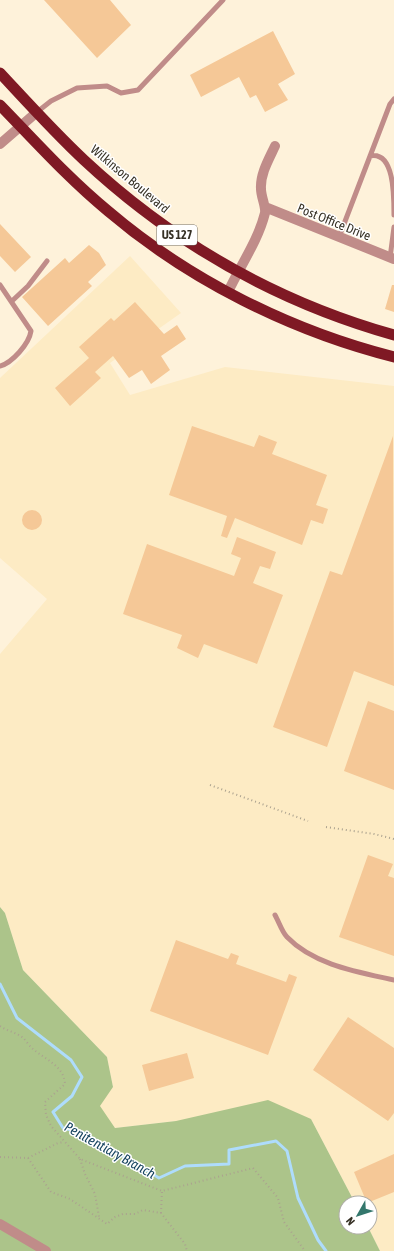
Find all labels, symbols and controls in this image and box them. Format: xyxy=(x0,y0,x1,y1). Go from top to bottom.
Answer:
street label: Wilkinson Boulevard xyxy=(88,142,172,216)
street label: Post Office Drive xyxy=(295,200,373,244)
road number: US 127 xyxy=(157,225,197,245)
water label: Penitentiary Branch xyxy=(62,1118,158,1182)
north arrow xyxy=(338,1195,378,1235)
text: N xyxy=(344,1215,357,1228)

